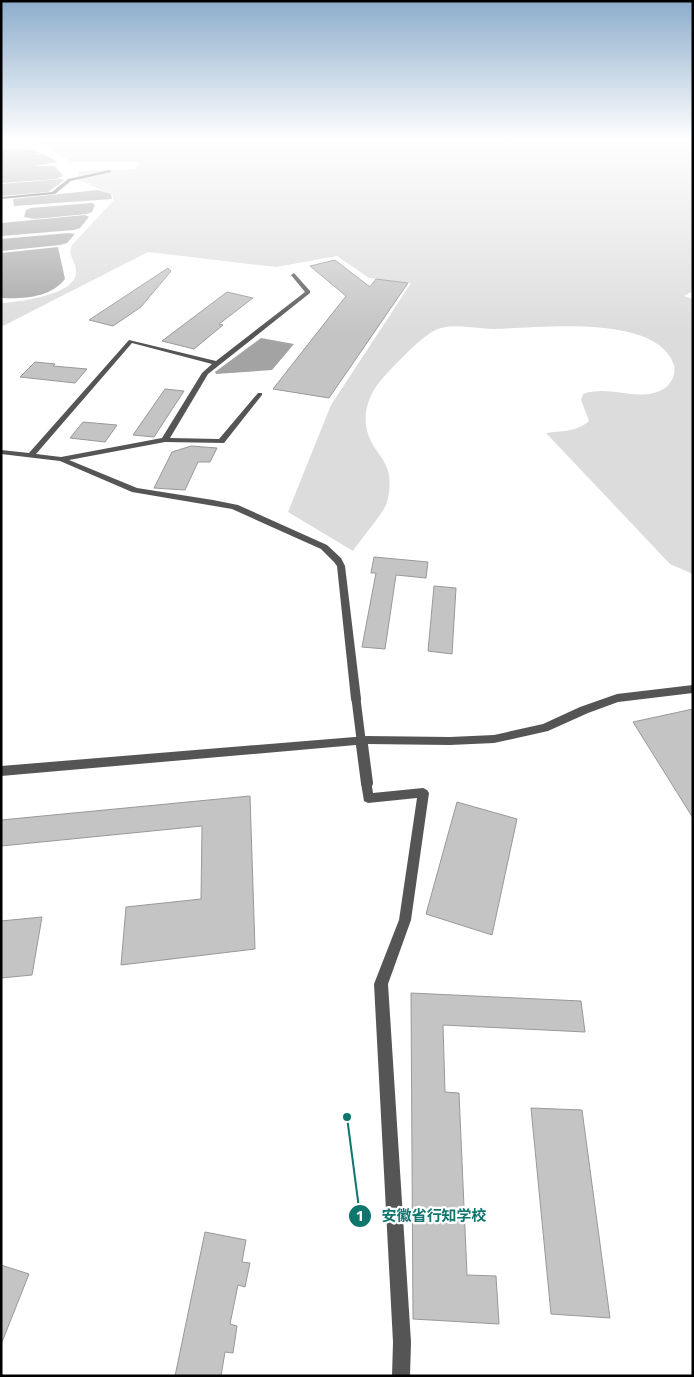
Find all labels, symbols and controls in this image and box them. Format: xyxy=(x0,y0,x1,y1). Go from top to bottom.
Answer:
callout: 安徽省行知学校 xyxy=(347,1201,497,1231)
text: 1 xyxy=(356,1205,364,1225)
text: 安徽省行知学校 xyxy=(381,1205,487,1225)

